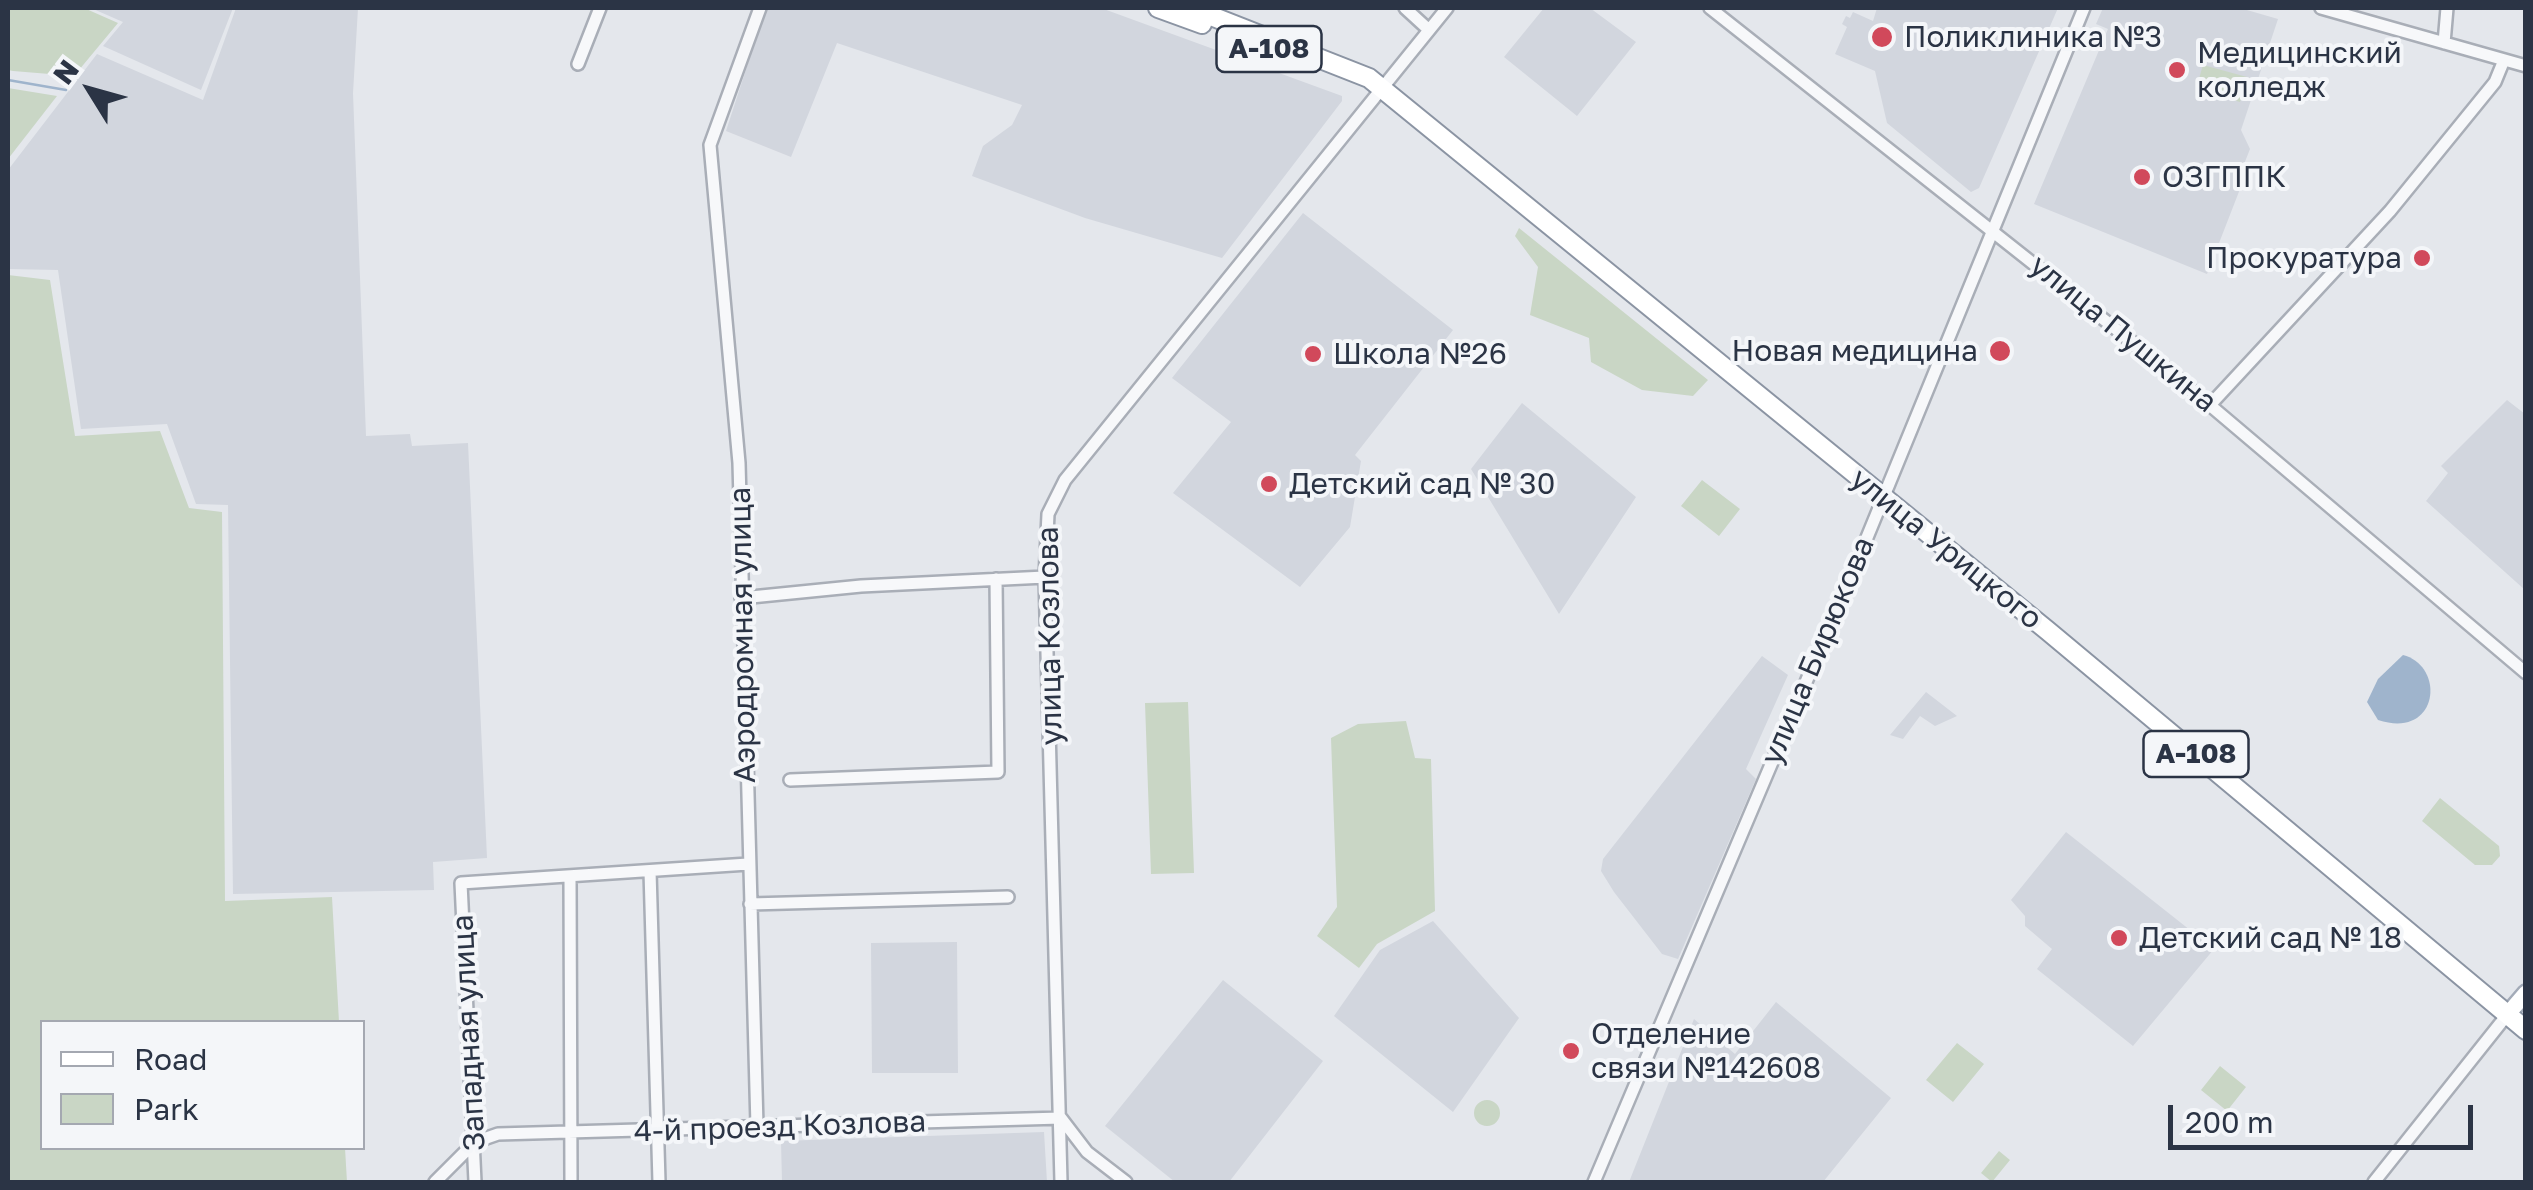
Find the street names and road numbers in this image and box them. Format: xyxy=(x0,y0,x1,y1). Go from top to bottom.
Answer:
road number: А-108 xyxy=(1216,26,1322,72)
street label: улица Пушкина xyxy=(2022,248,2224,420)
street label: улица Урицкого xyxy=(1843,461,2049,637)
street label: Аэродромная улица xyxy=(722,487,764,783)
street label: улица Козлова xyxy=(1030,526,1070,746)
street label: улица Бирюкова xyxy=(1754,532,1882,770)
road number: А-108 xyxy=(2144,731,2248,777)
street label: Западная улица xyxy=(445,914,493,1152)
street label: 4-й проезд Козлова xyxy=(633,1104,927,1150)

